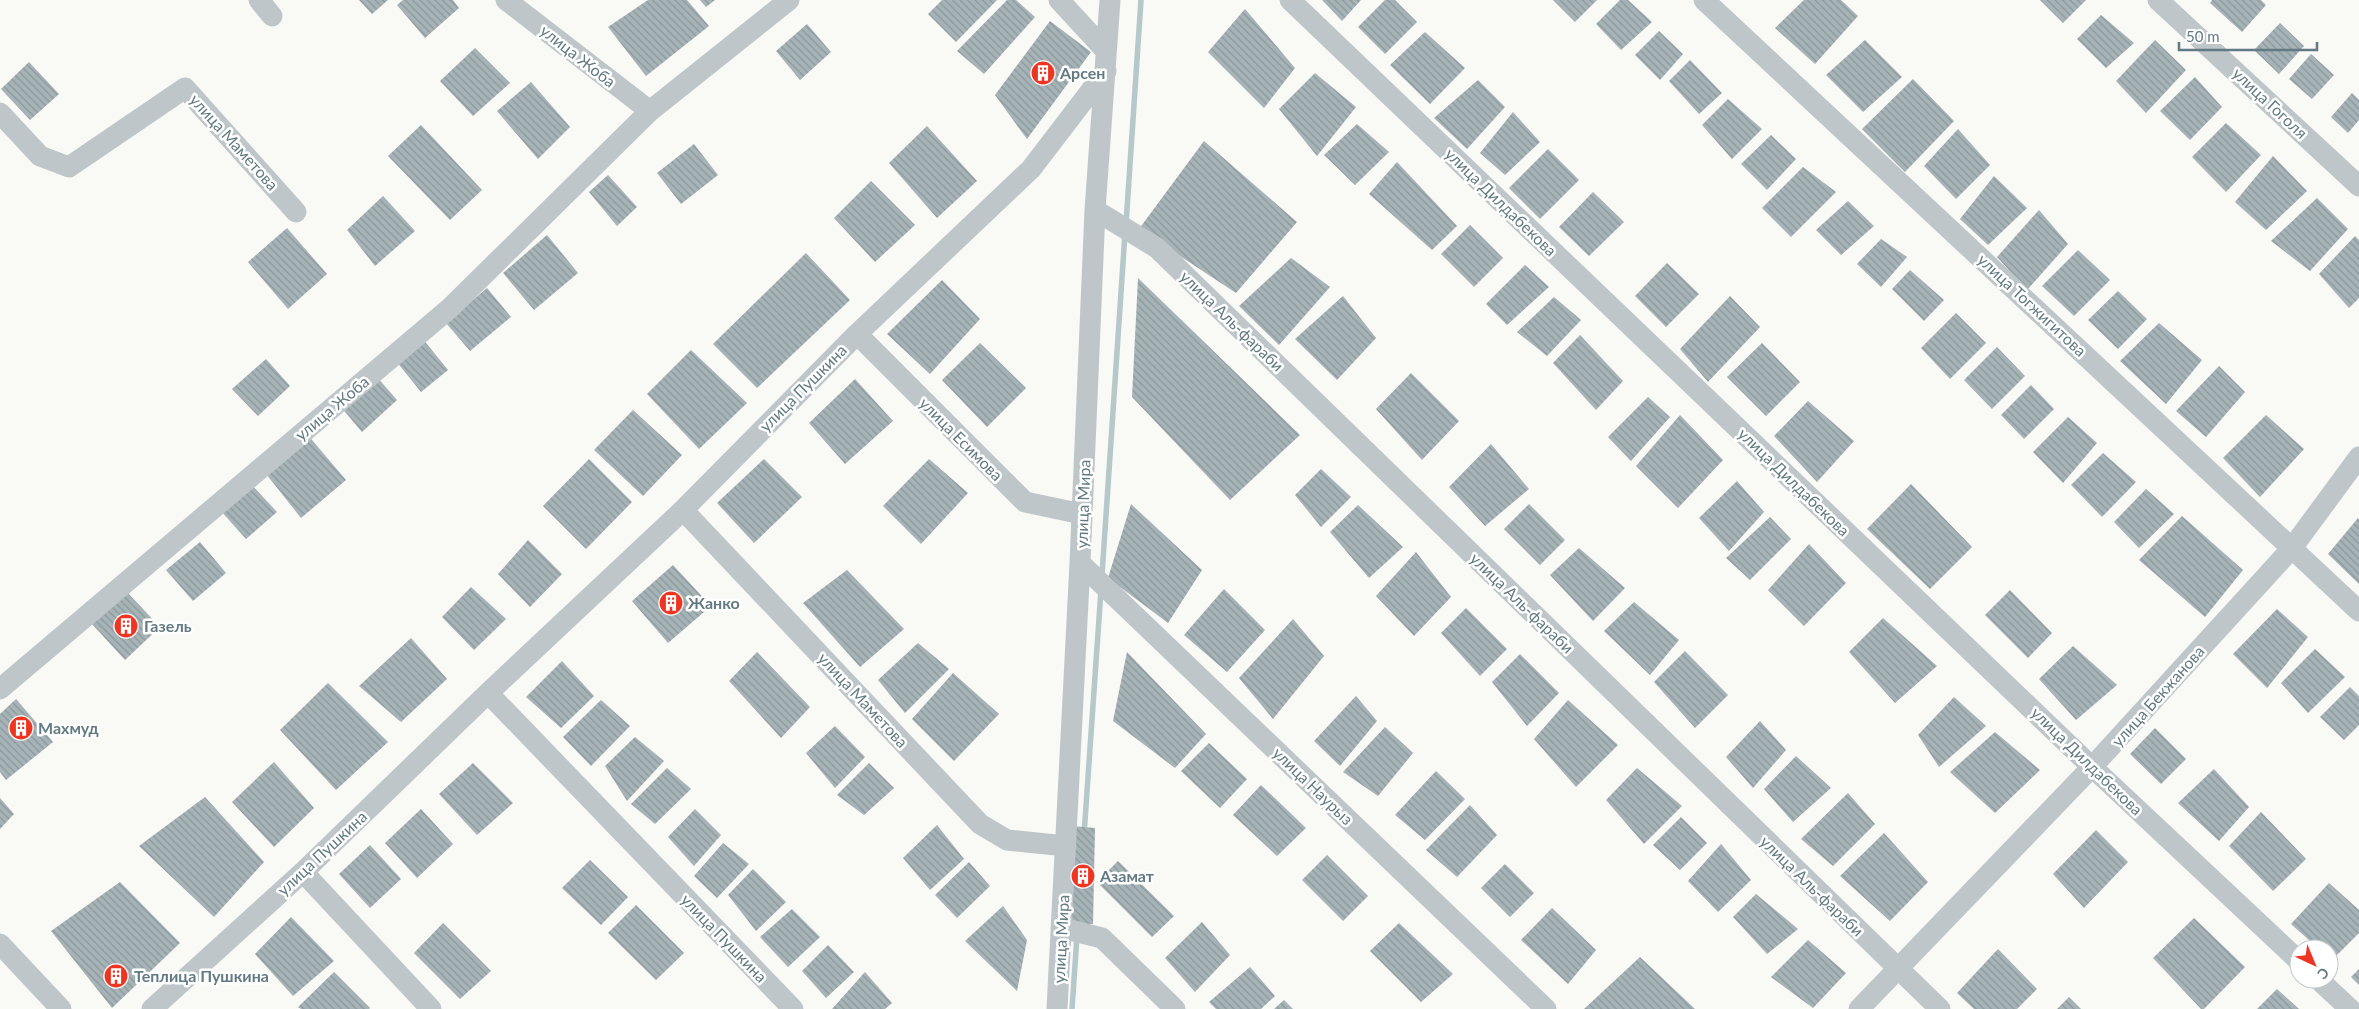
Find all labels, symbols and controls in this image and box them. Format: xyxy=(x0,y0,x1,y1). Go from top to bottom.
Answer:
street label: улица Жоба xyxy=(537,20,620,91)
scale bar xyxy=(2179,20,2316,52)
text: 50 m xyxy=(2186,27,2220,45)
building icon: Арсен xyxy=(1030,60,1056,86)
place label: Арсен xyxy=(1059,63,1105,82)
street label: улица Гоголя xyxy=(2229,63,2312,142)
street label: улица Маметова xyxy=(186,90,282,194)
street label: улица Дилдабекова xyxy=(1442,144,1561,260)
street label: улица Тогжигитова xyxy=(1974,249,2091,360)
street label: улица Аль-фараби xyxy=(1177,266,1288,375)
street label: улица Пушкина xyxy=(755,340,850,435)
street label: улица Жоба xyxy=(291,371,372,444)
street label: улица Есимова xyxy=(916,393,1007,484)
street label: улица Дилдабекова xyxy=(1735,424,1854,540)
street label: улица Мира xyxy=(1071,459,1094,549)
street label: улица Аль-фараби xyxy=(1467,548,1578,657)
building icon: Жанко xyxy=(658,590,684,616)
place label: Жанко xyxy=(688,593,740,612)
building icon: Газель xyxy=(113,613,139,639)
place label: Газель xyxy=(144,616,192,635)
street label: улица Бекжанова xyxy=(2107,641,2208,750)
street label: улица Маметова xyxy=(815,648,912,751)
street label: улица Дилдабекова xyxy=(2028,703,2147,819)
building icon: Махмуд xyxy=(8,715,34,741)
place label: Махмуд xyxy=(38,718,99,737)
street label: улица Наурыз xyxy=(1270,743,1357,828)
street label: улица Пушкина xyxy=(273,806,370,899)
street label: улица Аль-фараби xyxy=(1757,831,1868,940)
building icon: Азамат xyxy=(1070,863,1096,889)
place label: Азамат xyxy=(1099,866,1155,885)
street label: улица Пушкина xyxy=(677,890,771,986)
street label: улица Мира xyxy=(1049,894,1072,984)
north arrow xyxy=(2289,939,2339,989)
building icon: Теплица Пушкина xyxy=(103,963,129,989)
text: С xyxy=(2314,964,2333,984)
place label: Теплица Пушкина xyxy=(134,966,269,985)

